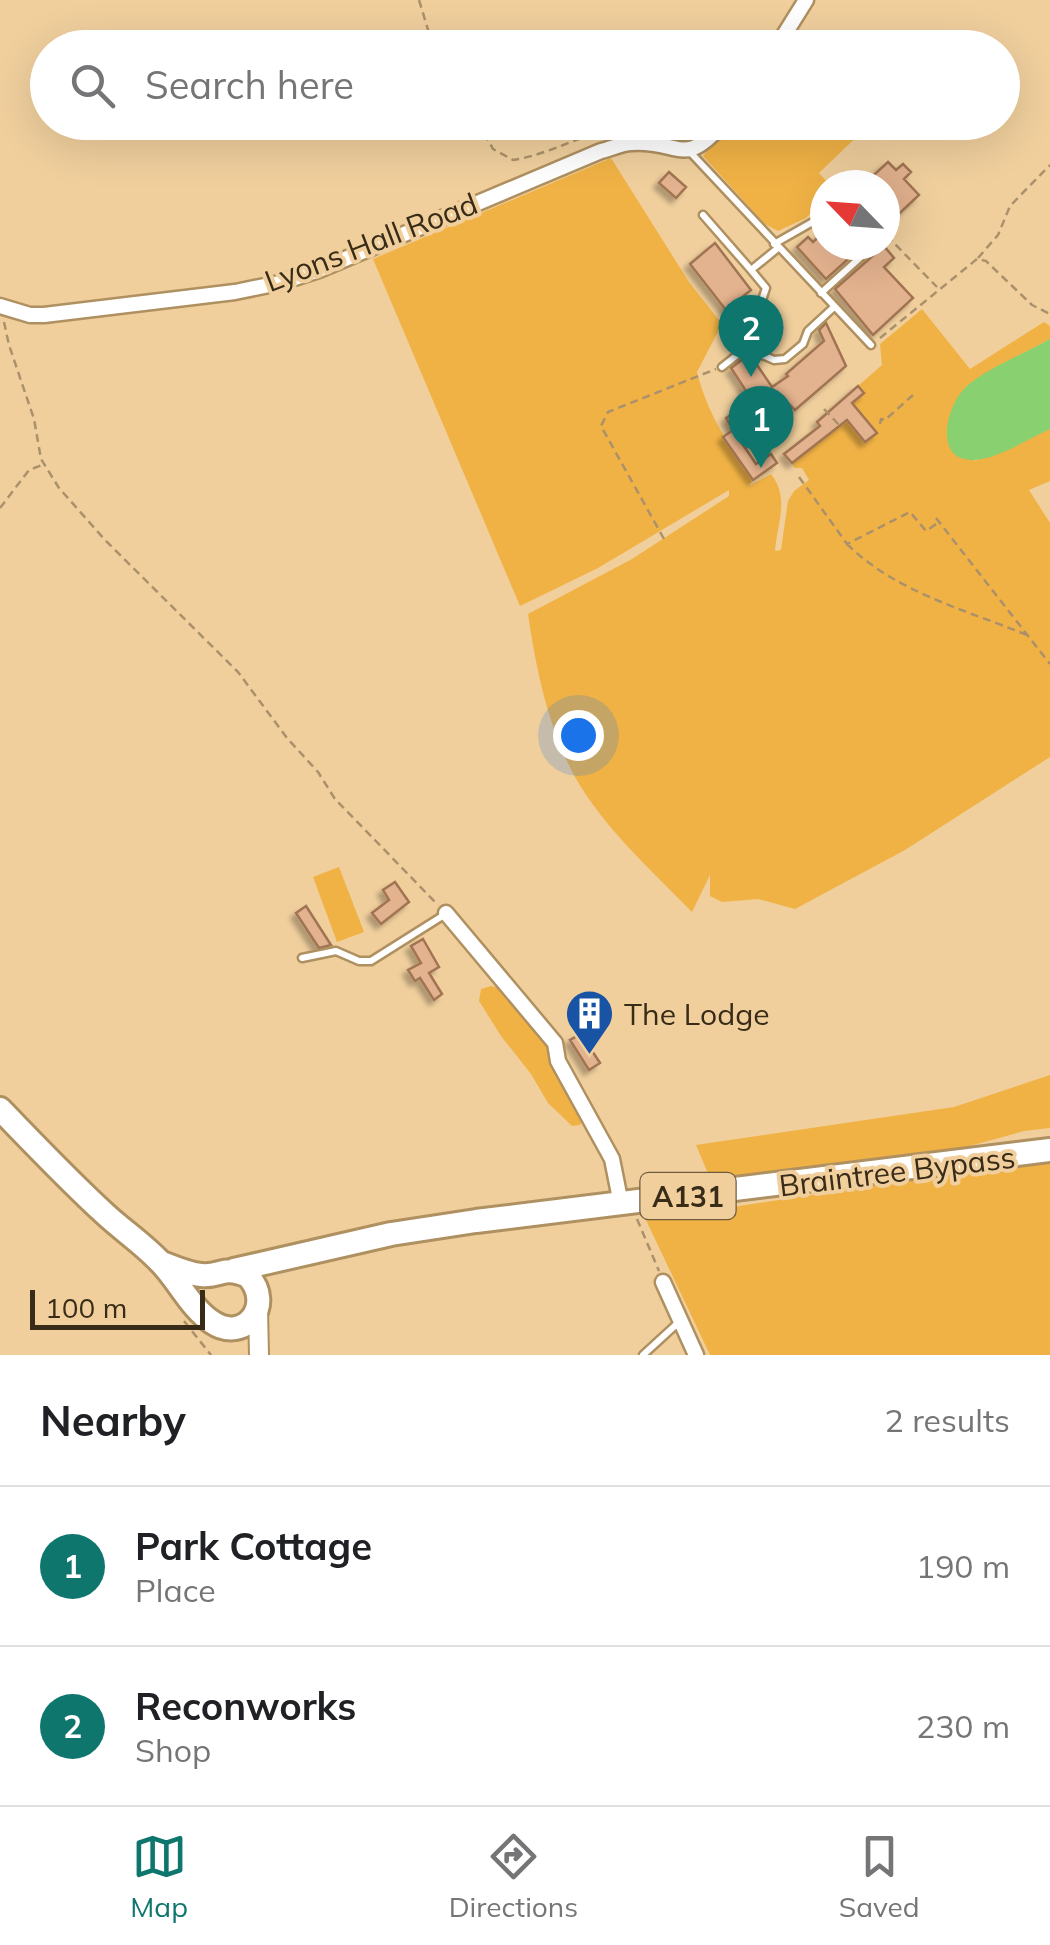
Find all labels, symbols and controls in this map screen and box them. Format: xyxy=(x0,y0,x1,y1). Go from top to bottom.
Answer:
search box xyxy=(30,30,1020,140)
icon: search xyxy=(65,58,120,113)
text: Search here xyxy=(145,61,354,109)
north arrow xyxy=(810,170,900,260)
street label: Lyons Hall Road xyxy=(259,184,483,300)
pin: 2 xyxy=(718,294,784,377)
pin: 1 xyxy=(728,386,794,468)
your location xyxy=(553,710,604,761)
building icon: The Lodge xyxy=(563,988,615,1056)
place label: The Lodge xyxy=(624,995,770,1033)
street label: Braintree Bypass xyxy=(777,1138,1017,1204)
road number: A131 xyxy=(640,1173,736,1219)
scale bar xyxy=(30,1285,205,1330)
text: 100 m xyxy=(45,1290,127,1325)
text: Nearby xyxy=(40,1394,186,1447)
text: 2 results xyxy=(885,1400,1010,1440)
text: Park Cottage xyxy=(135,1522,372,1570)
text: 1 xyxy=(63,1546,82,1586)
text: 190 m xyxy=(916,1546,1010,1586)
text: Place xyxy=(135,1570,216,1610)
text: Reconworks xyxy=(135,1682,356,1730)
text: 2 xyxy=(63,1706,82,1746)
text: 230 m xyxy=(916,1706,1010,1746)
text: Shop xyxy=(135,1730,211,1770)
tab: Map xyxy=(130,1829,188,1924)
tab: Directions xyxy=(449,1829,578,1924)
tab: Saved xyxy=(839,1829,920,1924)

